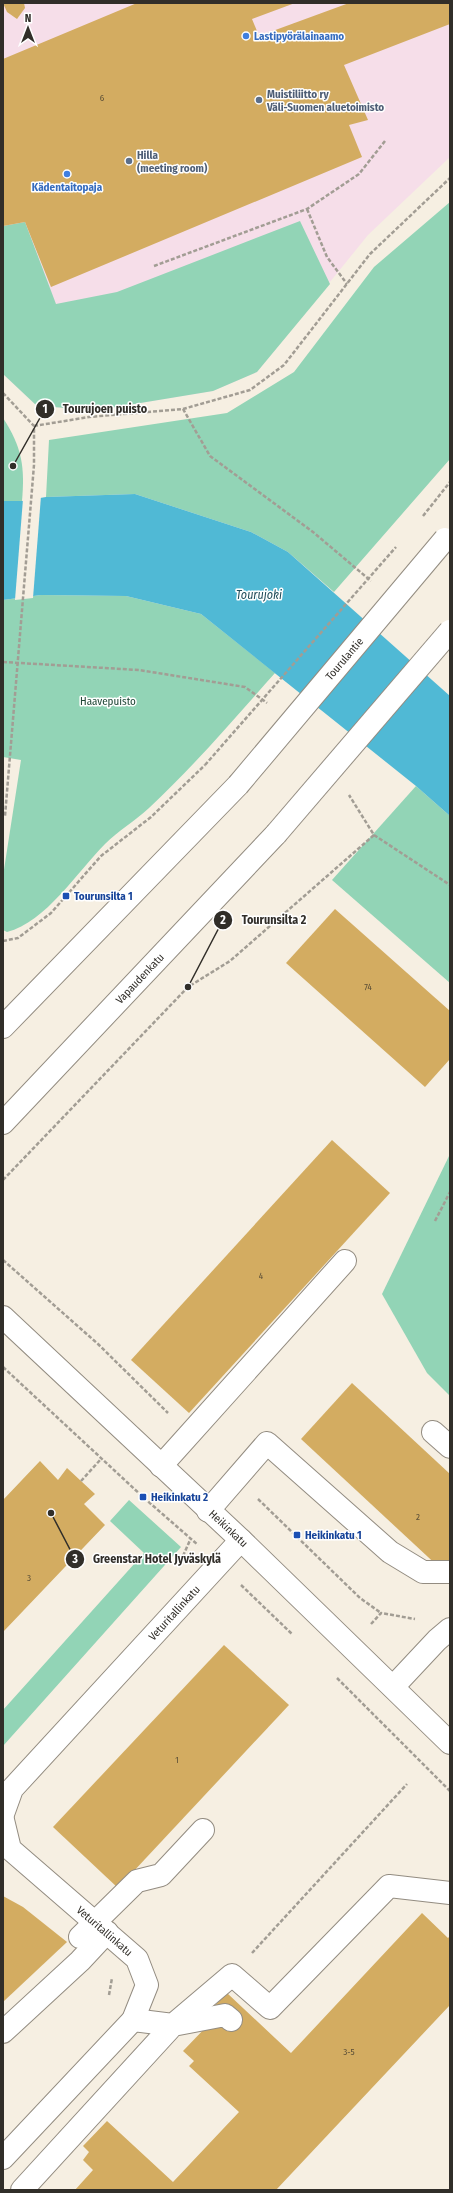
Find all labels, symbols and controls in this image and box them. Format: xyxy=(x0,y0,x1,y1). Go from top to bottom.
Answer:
north arrow xyxy=(8,8,48,48)
text: N xyxy=(25,12,31,25)
place label: Lastipyörälainaamo xyxy=(254,30,344,43)
marker: Lastipyörälainaamo xyxy=(241,31,251,41)
place label: Muistiliitto ry Väli-Suomen aluetoimisto xyxy=(266,88,384,114)
house number: 6 xyxy=(100,93,105,103)
marker: Muistiliitto ry Väli-Suomen aluetoimisto xyxy=(254,95,264,105)
place label: Hilla (meeting room) xyxy=(137,149,208,175)
marker: Hilla (meeting room) xyxy=(124,156,134,166)
marker: Kädentaitopaja xyxy=(62,169,72,179)
place label: Kädentaitopaja xyxy=(32,181,103,194)
callout: Tourujoen puisto xyxy=(35,397,156,421)
text: 1 xyxy=(42,402,48,416)
text: Tourujoen puisto xyxy=(63,402,148,416)
water label: Tourujoki xyxy=(236,588,282,602)
street label: Tourulantie xyxy=(323,635,366,683)
park label: Haavepuisto xyxy=(80,695,136,708)
place label: Tourunsilta 1 xyxy=(74,890,133,903)
marker: Tourunsilta 1 xyxy=(61,891,71,901)
callout: Tourunsilta 2 xyxy=(213,908,314,932)
text: 2 xyxy=(219,913,226,927)
text: Tourunsilta 2 xyxy=(242,913,307,927)
street label: Vapaudenkatu xyxy=(113,951,167,1007)
house number: 74 xyxy=(364,982,372,992)
house number: 4 xyxy=(259,1271,264,1281)
place label: Heikinkatu 2 xyxy=(151,1491,208,1504)
marker: Heikinkatu 2 xyxy=(138,1492,148,1502)
street label: Heikinkatu xyxy=(206,1507,250,1550)
house number: 2 xyxy=(416,1512,420,1522)
place label: Heikinkatu 1 xyxy=(305,1529,362,1542)
marker: Heikinkatu 1 xyxy=(292,1530,302,1540)
callout: Greenstar Hotel Jyväskylä xyxy=(65,1547,229,1571)
text: 3 xyxy=(71,1552,78,1566)
text: Greenstar Hotel Jyväskylä xyxy=(93,1552,221,1566)
house number: 3 xyxy=(27,1573,31,1583)
street label: Veturitallinkatu xyxy=(146,1583,203,1643)
house number: 1 xyxy=(175,1755,179,1765)
street label: Veturitallinkatu xyxy=(74,1904,135,1959)
house number: 3-5 xyxy=(343,2047,355,2057)

